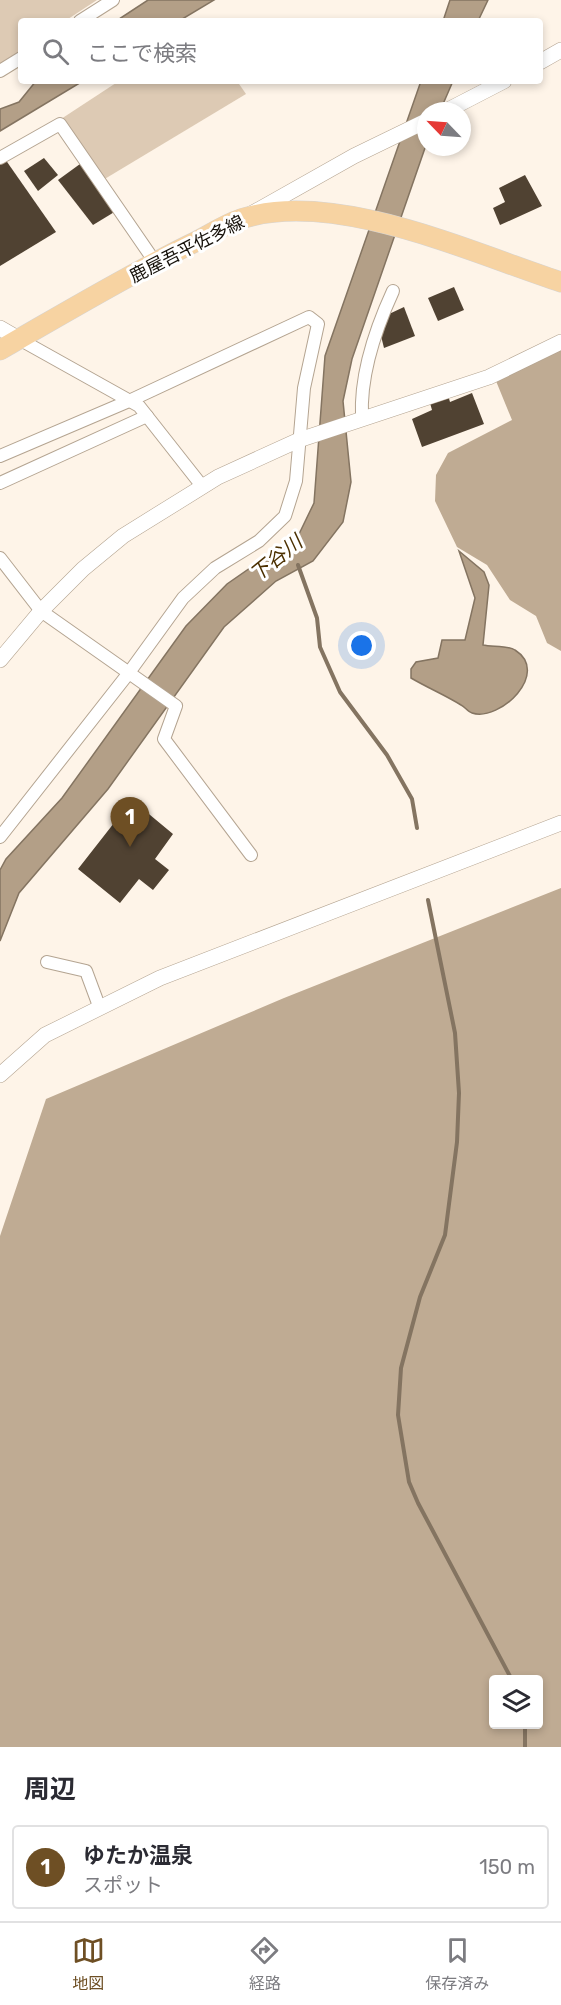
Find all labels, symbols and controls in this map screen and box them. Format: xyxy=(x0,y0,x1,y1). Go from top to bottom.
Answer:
search box xyxy=(18,18,543,84)
icon: search xyxy=(39,35,72,68)
text: ここで検索 xyxy=(87,40,197,67)
north arrow xyxy=(417,102,471,156)
street label: 鹿屋吾平佐多線 xyxy=(126,211,248,287)
water label: 下谷川 xyxy=(245,529,308,586)
your location xyxy=(347,631,376,660)
pin: 1 xyxy=(110,798,150,847)
map controls xyxy=(489,1675,543,1729)
button: layers xyxy=(489,1675,543,1729)
text: 周辺 xyxy=(24,1774,76,1805)
text: ゆたか温泉 xyxy=(83,1842,193,1869)
text: 1 xyxy=(41,1855,50,1879)
text: 150 m xyxy=(479,1855,535,1879)
text: スポット xyxy=(83,1873,163,1897)
tab: 地図 xyxy=(72,1934,105,1994)
tab: 経路 xyxy=(248,1934,281,1994)
tab: 保存済み xyxy=(425,1934,489,1994)

